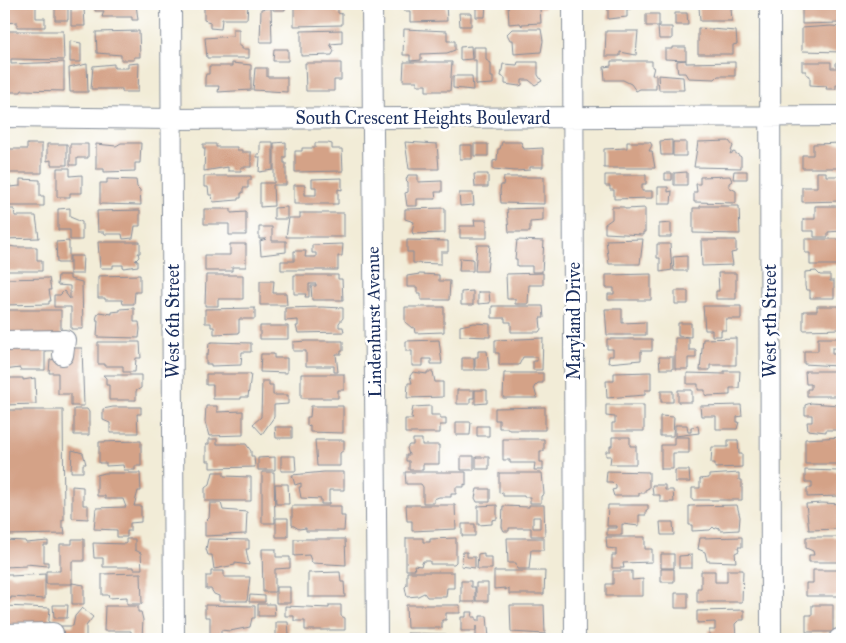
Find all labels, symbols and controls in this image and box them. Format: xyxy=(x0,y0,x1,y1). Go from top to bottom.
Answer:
street label: South Crescent Heights Boulevard xyxy=(295,107,551,130)
street label: Lindenhurst Avenue xyxy=(362,246,386,398)
street label: Maryland Drive xyxy=(563,262,585,380)
street label: West 6th Street xyxy=(162,263,184,378)
street label: West 5th Street xyxy=(759,263,781,378)

